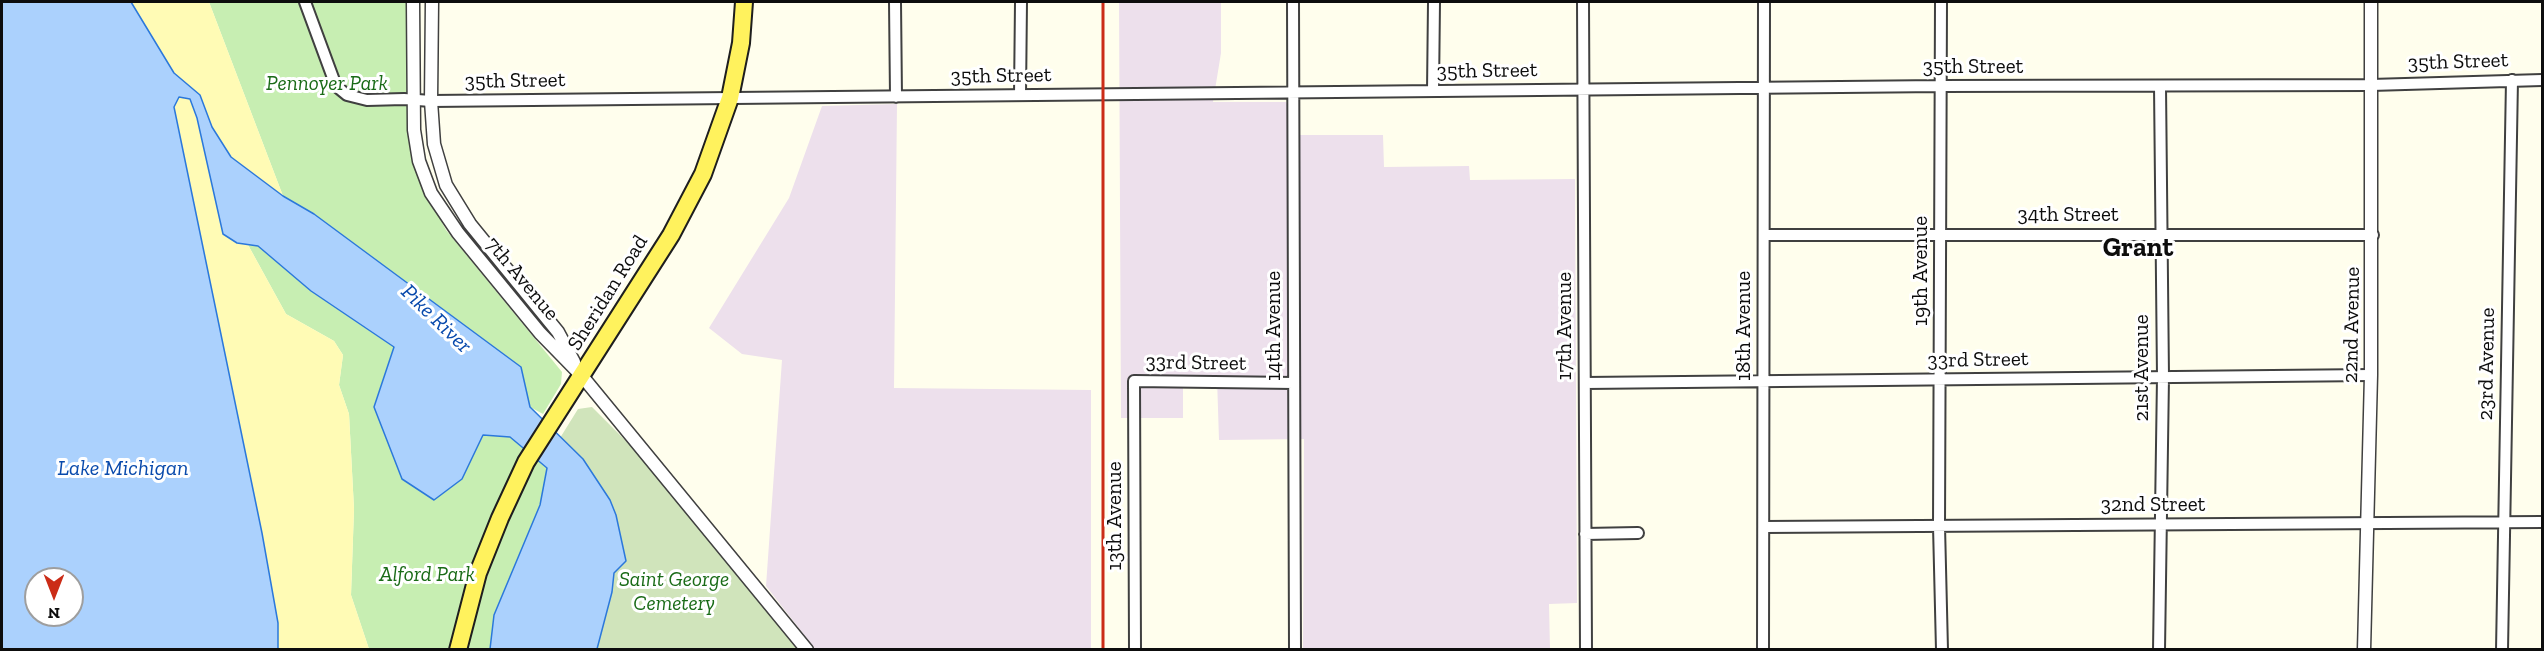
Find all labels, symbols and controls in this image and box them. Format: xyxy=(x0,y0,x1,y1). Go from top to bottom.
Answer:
street label: 35th Street xyxy=(2407,48,2509,76)
street label: 35th Street xyxy=(1923,54,2023,80)
street label: 35th Street xyxy=(1436,58,1538,84)
street label: 35th Street xyxy=(950,63,1052,89)
street label: 35th Street xyxy=(464,68,566,94)
park label: Pennoyer Park xyxy=(266,71,388,97)
street label: 34th Street xyxy=(2017,202,2119,228)
street label: 19th Avenue xyxy=(1908,216,1934,326)
street label: Sheridan Road xyxy=(563,231,653,355)
street label: 7th Avenue xyxy=(480,232,564,326)
district label: Grant xyxy=(2103,232,2173,264)
street label: 22nd Avenue xyxy=(2338,267,2366,383)
street label: 14th Avenue xyxy=(1261,271,1287,381)
street label: 18th Avenue xyxy=(1731,271,1757,381)
street label: 17th Avenue xyxy=(1552,272,1578,380)
water label: Pike River xyxy=(395,279,477,359)
street label: 23rd Avenue xyxy=(2473,307,2501,421)
street label: 21st Avenue xyxy=(2129,314,2155,422)
street label: 33rd Street xyxy=(1927,347,2029,373)
street label: 33rd Street xyxy=(1145,350,1247,376)
water label: Lake Michigan xyxy=(57,456,189,482)
street label: 13th Avenue xyxy=(1102,461,1128,571)
street label: 32nd Street xyxy=(2101,492,2205,518)
park label: Alford Park xyxy=(379,562,475,588)
north arrow xyxy=(24,567,84,627)
park label: Saint George Cemetery xyxy=(619,567,729,617)
text: N xyxy=(48,604,60,623)

